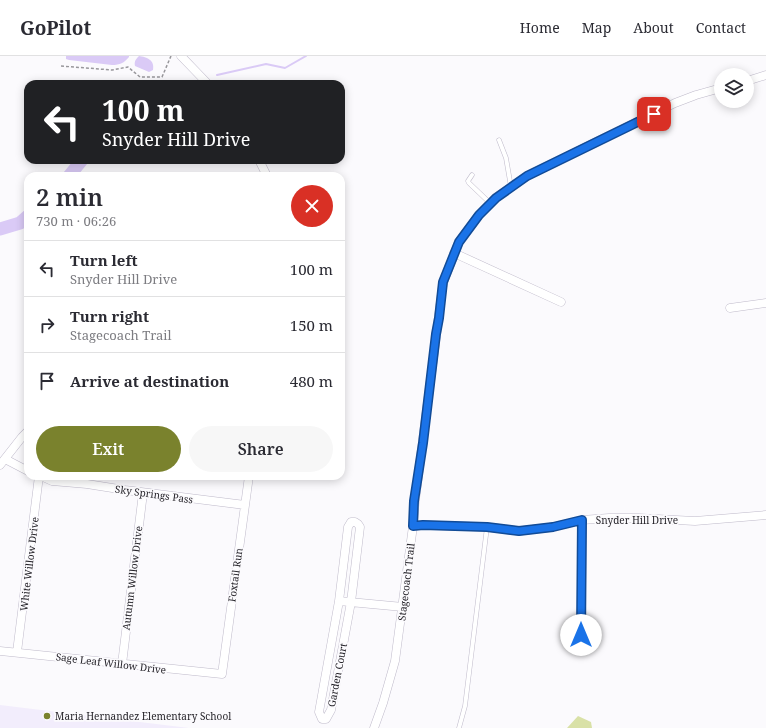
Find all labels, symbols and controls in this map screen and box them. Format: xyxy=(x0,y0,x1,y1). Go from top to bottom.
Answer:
text: GoPilot xyxy=(20,15,91,41)
text: Home xyxy=(520,18,560,37)
text: Map xyxy=(582,18,611,37)
text: About xyxy=(633,18,674,37)
text: Contact xyxy=(696,18,746,37)
map controls xyxy=(714,68,754,108)
button: layers xyxy=(714,68,754,108)
text: 100 m xyxy=(102,91,184,129)
icon: left xyxy=(36,96,88,148)
pin xyxy=(637,97,671,131)
icon: arrive xyxy=(643,103,665,125)
text: Snyder Hill Drive xyxy=(102,127,250,151)
text: 2 min xyxy=(36,180,103,213)
button: close xyxy=(291,185,333,227)
text: 730 m · 06:26 xyxy=(36,212,116,230)
text: Turn left xyxy=(70,250,138,270)
icon: left xyxy=(36,258,58,280)
text: 100 m xyxy=(290,259,333,279)
text: Snyder Hill Drive xyxy=(70,270,177,288)
text: Turn right xyxy=(70,306,149,326)
icon: right xyxy=(36,314,58,336)
text: 150 m xyxy=(290,315,333,335)
text: Stagecoach Trail xyxy=(70,326,172,344)
icon: arrive xyxy=(36,370,58,392)
text: Arrive at destination xyxy=(70,371,229,391)
text: 480 m xyxy=(290,371,333,391)
button: Exit xyxy=(36,426,181,472)
button: Share xyxy=(189,426,333,472)
street label: Sky Springs Pass xyxy=(114,482,194,506)
street label: Snyder Hill Drive xyxy=(596,513,678,527)
street label: White Willow Drive xyxy=(16,516,42,612)
street label: Autumn Willow Drive xyxy=(119,525,145,631)
street label: Stagecoach Trail xyxy=(394,542,418,622)
street label: Foxtail Run xyxy=(224,547,246,603)
position arrow xyxy=(560,614,602,656)
street label: Garden Court xyxy=(324,642,350,708)
street label: Sage Leaf Willow Drive xyxy=(55,649,167,677)
place label: Maria Hernandez Elementary School xyxy=(55,709,231,723)
marker: Maria Hernandez Elementary School xyxy=(42,711,52,721)

